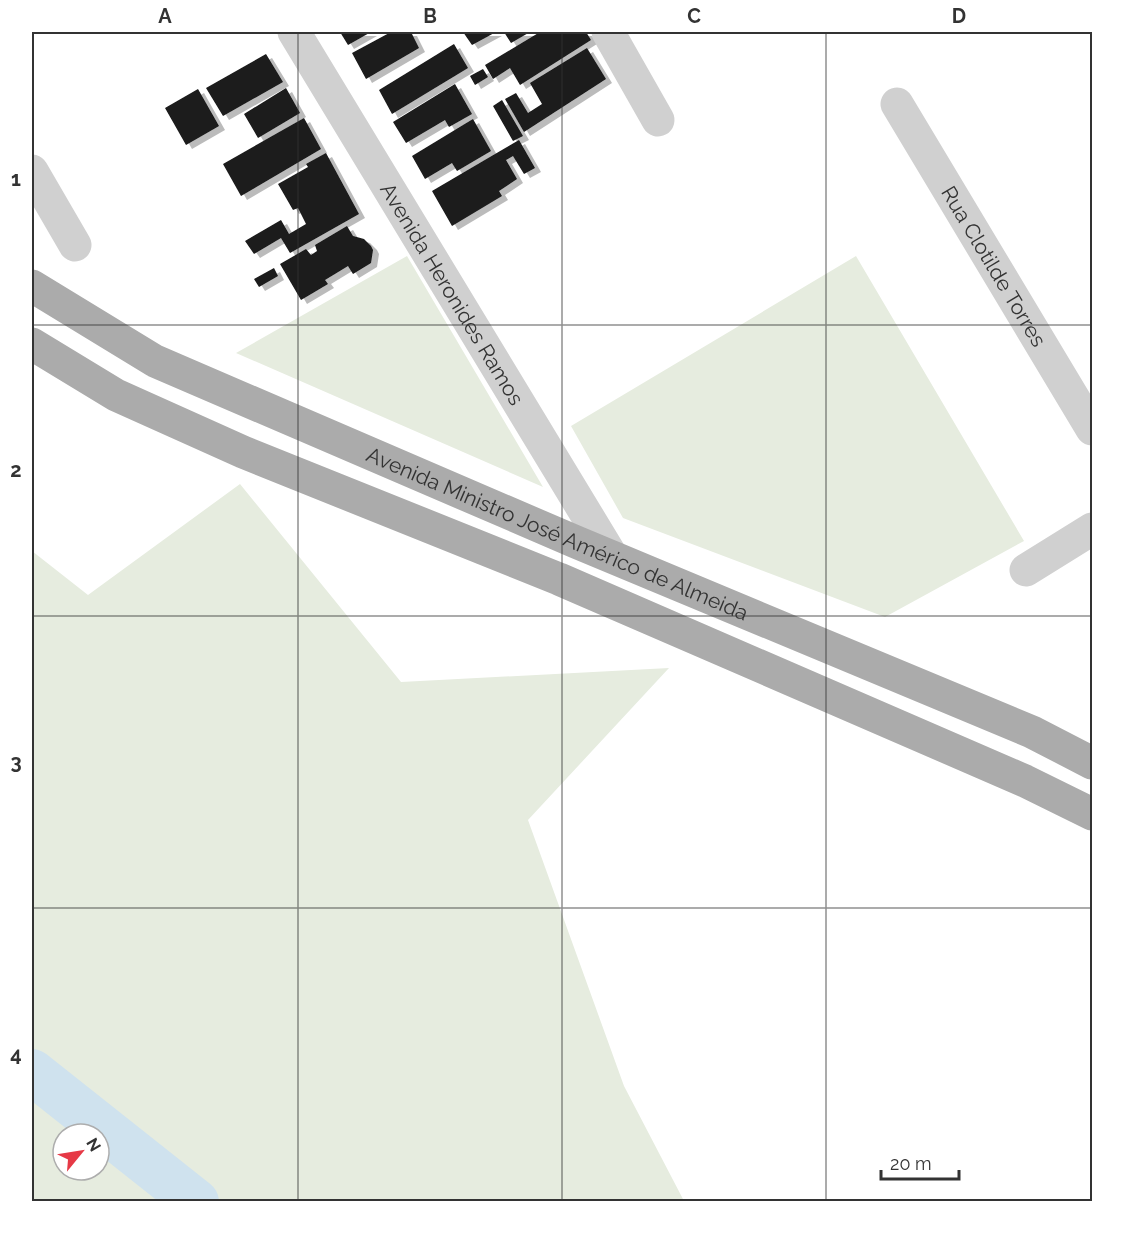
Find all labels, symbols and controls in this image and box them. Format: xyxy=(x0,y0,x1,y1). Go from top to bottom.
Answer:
text: A xyxy=(158,4,172,28)
text: B xyxy=(423,4,437,28)
text: C xyxy=(687,4,701,28)
text: D xyxy=(952,4,966,28)
text: 1 xyxy=(11,167,21,191)
street label: Avenida Heronides Ramos xyxy=(376,178,529,409)
street label: Rua Clotilde Torres xyxy=(937,181,1052,351)
street label: Avenida Ministro José Américo de Almeida xyxy=(363,441,752,625)
text: 2 xyxy=(10,458,22,482)
text: 3 xyxy=(10,750,22,774)
text: 4 xyxy=(10,1042,22,1066)
north arrow xyxy=(51,1122,111,1182)
text: N xyxy=(82,1135,105,1155)
scale bar xyxy=(881,1143,959,1181)
text: 20 m xyxy=(890,1153,932,1174)

